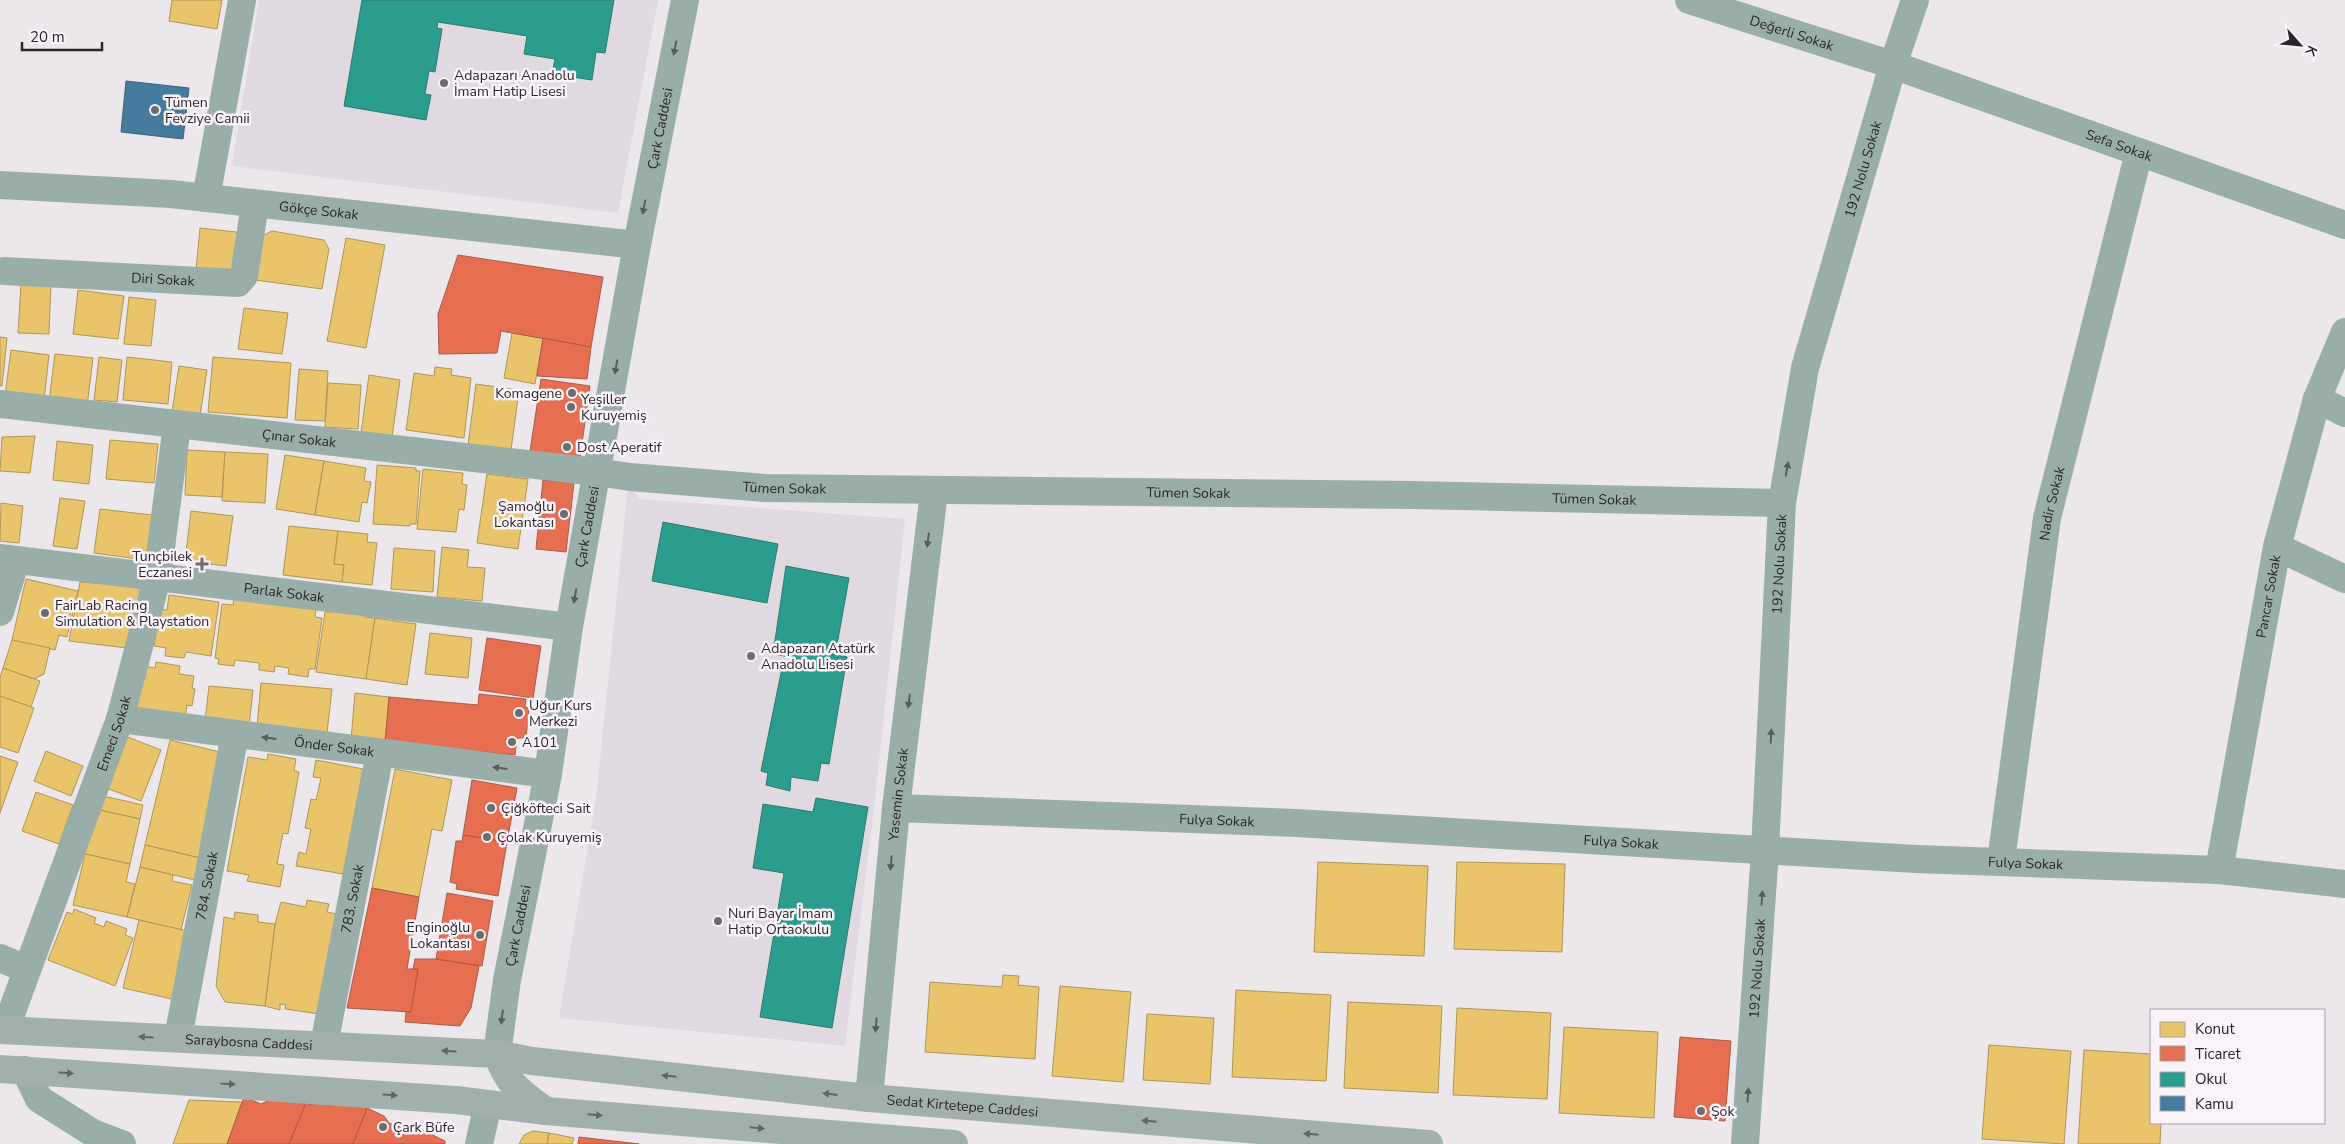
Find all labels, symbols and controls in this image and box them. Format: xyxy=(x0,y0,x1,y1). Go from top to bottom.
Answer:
street label: Değerli Sokak xyxy=(1747,11,1837,56)
scale bar xyxy=(22,20,102,52)
north arrow xyxy=(2275,20,2325,70)
text: 20 m xyxy=(30,27,65,47)
one-way arrow xyxy=(671,40,679,56)
text: K xyxy=(2300,42,2322,60)
place label: Adapazarı Anadolu İmam Hatip Lisesi xyxy=(454,66,575,101)
marker: Adapazarı Anadolu İmam Hatip Lisesi xyxy=(438,77,450,89)
street label: Çark Caddesi xyxy=(643,86,678,171)
place label: Tümen Fevziye Camii xyxy=(165,93,250,128)
marker: Tümen Fevziye Camii xyxy=(149,104,161,116)
street label: 192 Nolu Sokak xyxy=(1840,118,1887,220)
street label: Sefa Sokak xyxy=(2083,125,2156,166)
street label: Gökçe Sokak xyxy=(278,197,361,225)
one-way arrow xyxy=(640,200,648,216)
street label: Diri Sokak xyxy=(131,269,196,291)
one-way arrow xyxy=(611,360,619,376)
place label: Komagene xyxy=(495,384,562,403)
marker: Komagene xyxy=(566,387,578,399)
place label: Yeşiller Kuruyemiş xyxy=(580,390,647,425)
marker: Yeşiller Kuruyemiş xyxy=(565,401,577,413)
street label: Çınar Sokak xyxy=(261,425,338,452)
place label: Dost Aperatif xyxy=(577,438,662,457)
marker: Dost Aperatif xyxy=(561,441,573,453)
one-way arrow xyxy=(1784,461,1792,477)
street label: Nadir Sokak xyxy=(2035,464,2070,542)
street label: Tümen Sokak xyxy=(742,477,827,499)
street label: Tümen Sokak xyxy=(1146,483,1231,503)
street label: Çark Caddesi xyxy=(571,485,604,569)
street label: Tümen Sokak xyxy=(1552,489,1637,510)
place label: Şamoğlu Lokantası xyxy=(494,497,554,532)
marker: Şamoğlu Lokantası xyxy=(558,508,570,520)
street label: 192 Nolu Sokak xyxy=(1768,512,1792,615)
one-way arrow xyxy=(924,532,932,548)
place label: Tunçbilek Eczanesi xyxy=(132,547,193,582)
street label: Pancar Sokak xyxy=(2252,552,2286,640)
marker: Tunçbilek Eczanesi xyxy=(196,558,208,570)
street label: Parlak Sokak xyxy=(243,579,326,607)
one-way arrow xyxy=(570,589,578,605)
place label: FairLab Racing Simulation & Playstation xyxy=(55,596,209,631)
marker: FairLab Racing Simulation & Playstation xyxy=(39,607,51,619)
place label: Adapazarı Atatürk Anadolu Lisesi xyxy=(761,639,876,674)
marker: Adapazarı Atatürk Anadolu Lisesi xyxy=(745,650,757,662)
street label: Emeci Sokak xyxy=(93,693,136,774)
one-way arrow xyxy=(905,694,913,710)
place label: Uğur Kurs Merkezi xyxy=(529,696,592,731)
marker: Uğur Kurs Merkezi xyxy=(513,707,525,719)
one-way arrow xyxy=(1767,728,1775,744)
street label: Önder Sokak xyxy=(293,732,376,762)
place label: A101 xyxy=(522,733,557,752)
one-way arrow xyxy=(261,734,277,742)
marker: A101 xyxy=(506,736,518,748)
street label: Yasemin Sokak xyxy=(884,746,913,843)
one-way arrow xyxy=(492,764,508,772)
place label: Çiğköfteci Sait xyxy=(501,799,591,818)
marker: Çiğköfteci Sait xyxy=(485,802,497,814)
street label: Fulya Sokak xyxy=(1179,810,1256,831)
place label: Çolak Kuruyemiş xyxy=(497,828,602,847)
marker: Çolak Kuruyemiş xyxy=(481,831,493,843)
street label: Fulya Sokak xyxy=(1583,831,1660,854)
street label: 784. Sokak xyxy=(191,849,223,922)
street label: Fulya Sokak xyxy=(1988,853,2065,874)
one-way arrow xyxy=(887,855,895,871)
street label: 783. Sokak xyxy=(337,862,369,935)
street label: Çark Caddesi xyxy=(501,883,536,968)
one-way arrow xyxy=(1758,890,1766,906)
place label: Nuri Bayar İmam Hatip Ortaokulu xyxy=(728,904,833,939)
marker: Nuri Bayar İmam Hatip Ortaokulu xyxy=(712,915,724,927)
street label: 192 Nolu Sokak xyxy=(1745,917,1770,1019)
place label: Enginoğlu Lokantası xyxy=(406,918,470,953)
marker: Enginoğlu Lokantası xyxy=(474,929,486,941)
one-way arrow xyxy=(498,1009,506,1025)
legend xyxy=(2150,1009,2325,1124)
one-way arrow xyxy=(872,1017,880,1033)
text: Konut xyxy=(2195,1019,2235,1039)
street label: Saraybosna Caddesi xyxy=(184,1030,313,1055)
one-way arrow xyxy=(138,1032,154,1040)
text: Ticaret xyxy=(2195,1044,2242,1064)
one-way arrow xyxy=(440,1047,456,1055)
one-way arrow xyxy=(58,1069,74,1077)
text: Okul xyxy=(2195,1069,2227,1089)
one-way arrow xyxy=(660,1071,676,1079)
one-way arrow xyxy=(221,1081,237,1089)
one-way arrow xyxy=(1745,1087,1753,1103)
one-way arrow xyxy=(822,1090,838,1098)
street label: Sedat Kirtetepe Caddesi xyxy=(886,1090,1039,1122)
one-way arrow xyxy=(383,1092,399,1100)
text: Kamu xyxy=(2195,1094,2234,1114)
place label: Şok xyxy=(1711,1102,1735,1121)
marker: Şok xyxy=(1695,1105,1707,1117)
one-way arrow xyxy=(587,1111,603,1119)
one-way arrow xyxy=(1141,1117,1157,1125)
place label: Çark Büfe xyxy=(393,1118,454,1137)
marker: Çark Büfe xyxy=(377,1121,389,1133)
one-way arrow xyxy=(749,1125,765,1133)
one-way arrow xyxy=(1303,1130,1319,1138)

